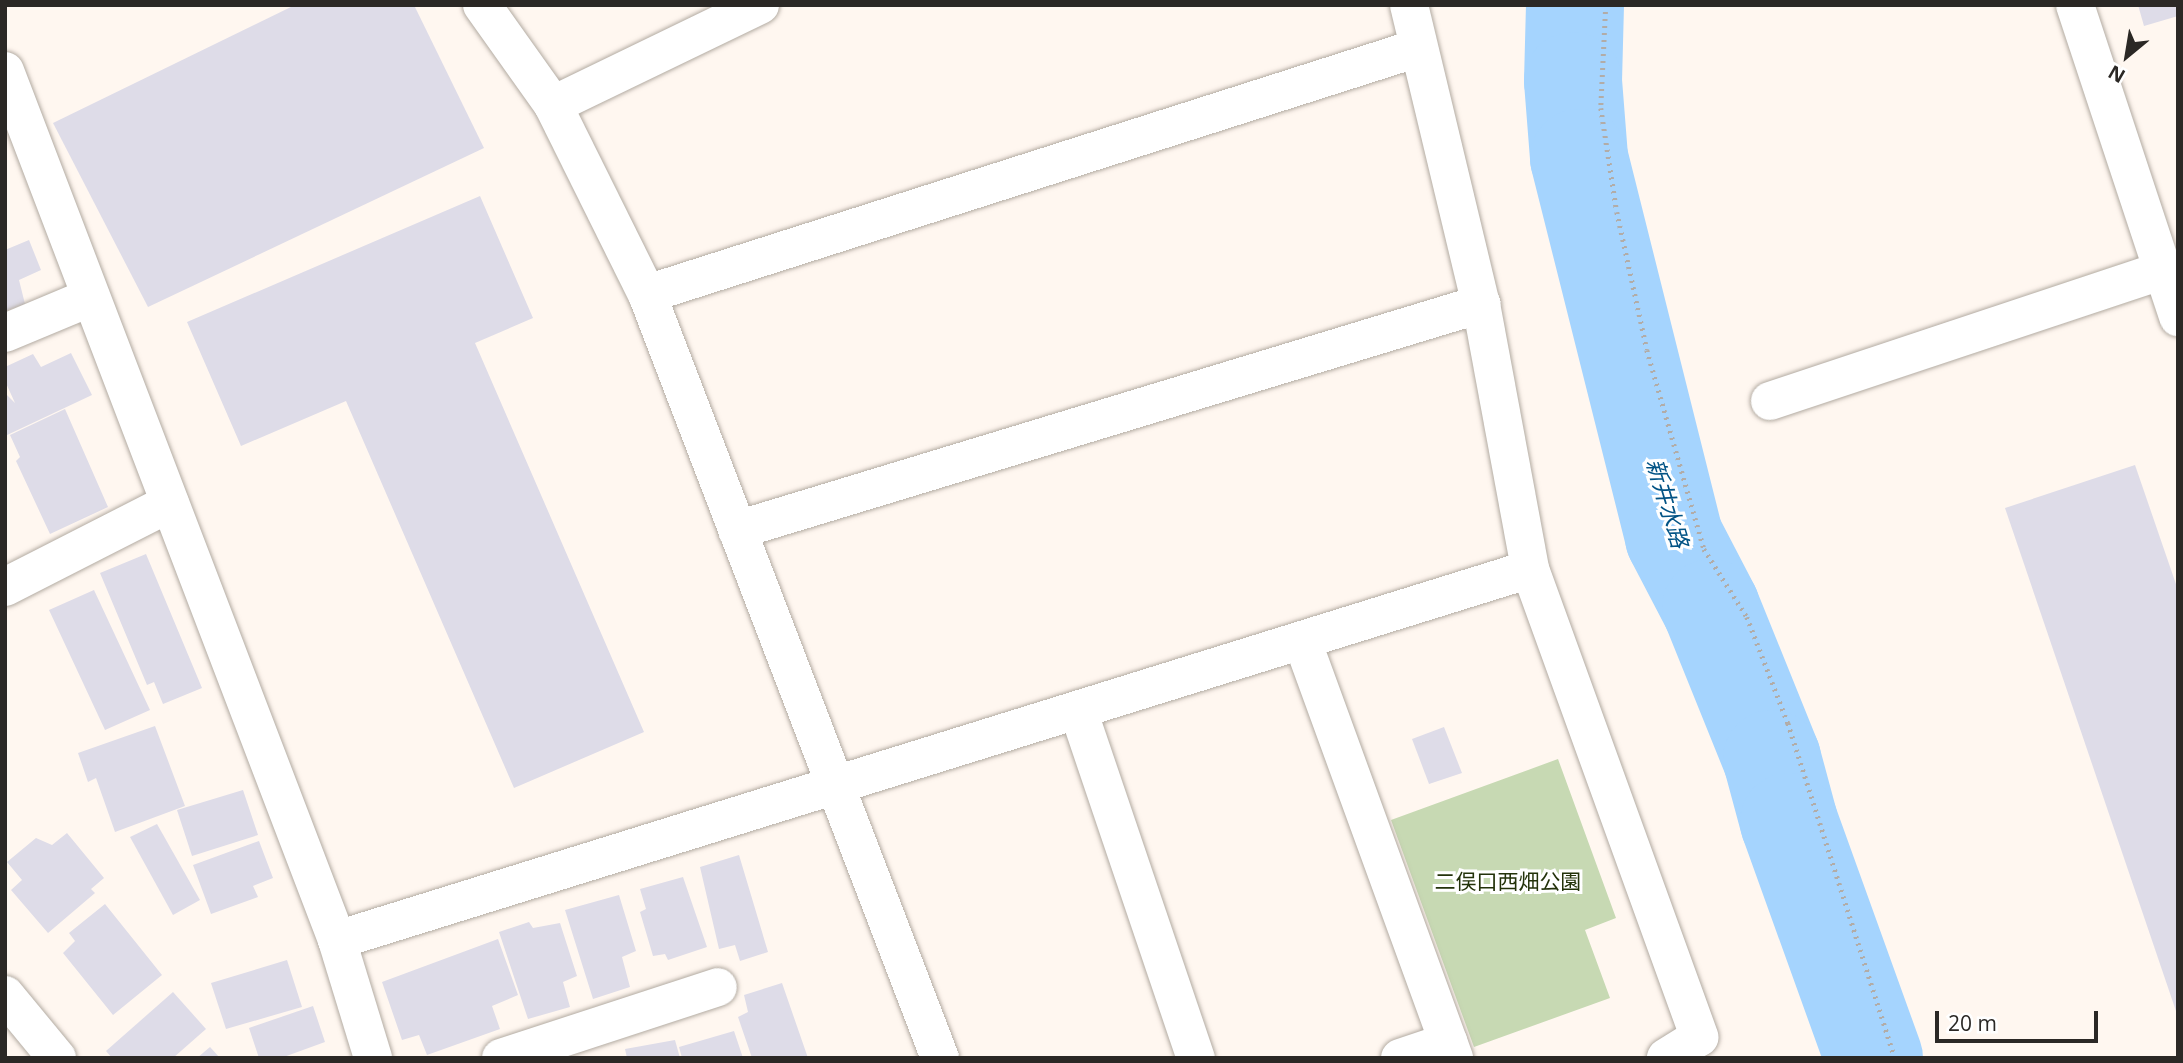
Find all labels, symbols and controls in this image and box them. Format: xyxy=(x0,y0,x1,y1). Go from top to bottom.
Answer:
north arrow xyxy=(2092,21,2162,91)
text: N xyxy=(2103,59,2130,89)
water label: 新井水路 xyxy=(1641,455,1695,551)
park label: 二俣口西畑公園 xyxy=(1435,868,1581,894)
scale bar xyxy=(1938,996,2101,1040)
text: 20 m xyxy=(1948,1009,1997,1037)

